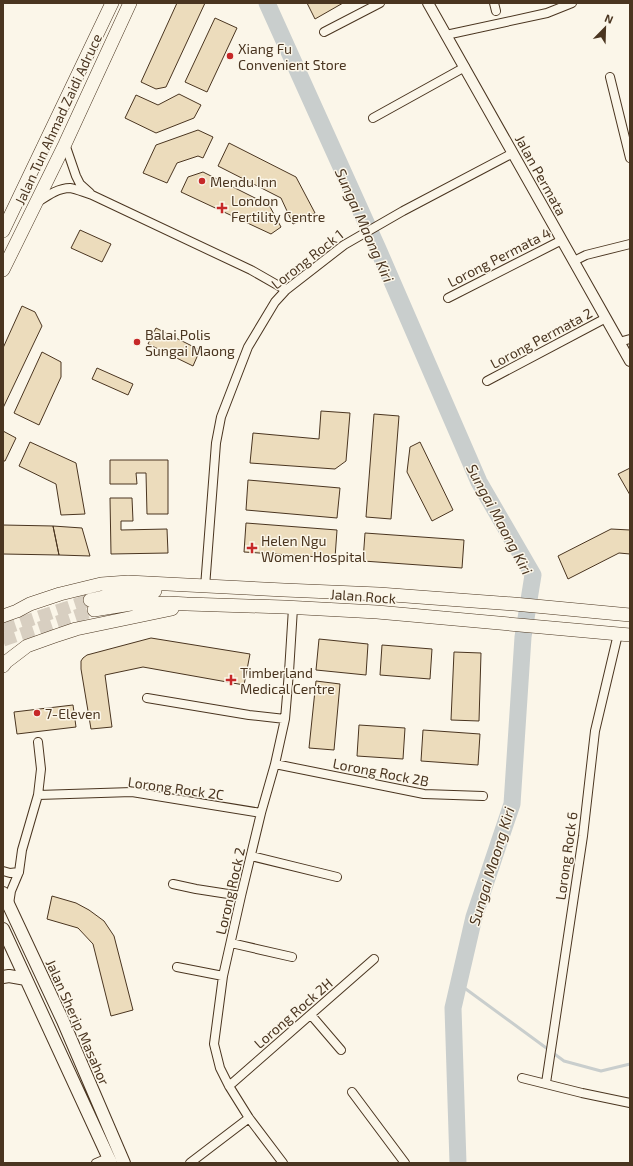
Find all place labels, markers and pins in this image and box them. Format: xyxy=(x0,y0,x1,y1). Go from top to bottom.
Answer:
place label: Xiang Fu Convenient Store xyxy=(238,40,347,73)
marker: Xiang Fu Convenient Store xyxy=(225,51,235,61)
place label: Mendu Inn xyxy=(210,173,277,190)
marker: Mendu Inn xyxy=(197,176,207,186)
place label: London Fertility Centre xyxy=(231,192,325,225)
marker: London Fertility Centre xyxy=(216,202,228,214)
place label: Balai Polis Sungai Maong xyxy=(145,326,235,359)
marker: Balai Polis Sungai Maong xyxy=(132,337,142,347)
place label: Helen Ngu Women Hospital xyxy=(261,532,367,565)
marker: Helen Ngu Women Hospital xyxy=(246,542,258,554)
place label: Timberland Medical Centre xyxy=(240,664,335,697)
marker: Timberland Medical Centre xyxy=(225,674,237,686)
place label: 7-Eleven xyxy=(45,705,101,722)
marker: 7-Eleven xyxy=(32,708,42,718)

